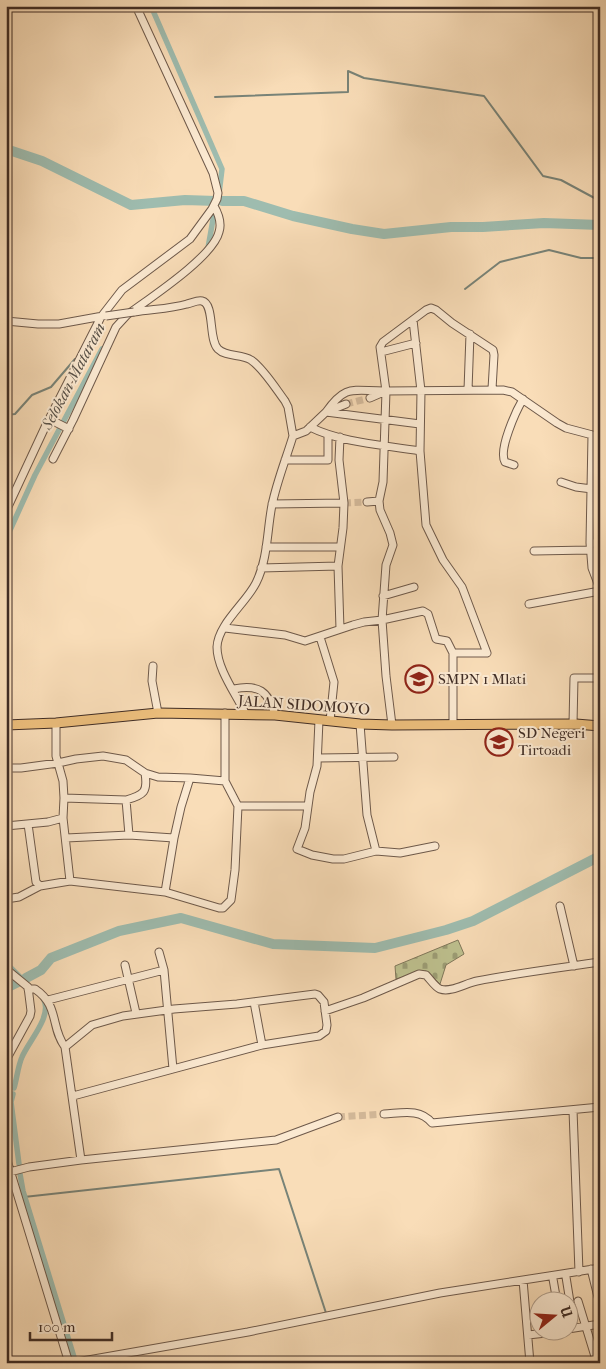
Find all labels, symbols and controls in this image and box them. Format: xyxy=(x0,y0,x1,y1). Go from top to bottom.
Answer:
water label: Selokan Mataram xyxy=(36,319,109,433)
school or university icon: SMPN 1 Mlati xyxy=(404,664,434,694)
place label: SMPN 1 Mlati xyxy=(438,670,527,688)
street label: JALAN SIDOMOYO xyxy=(236,691,371,719)
place label: SD Negeri Tirtoadi xyxy=(518,724,586,759)
school or university icon: SD Negeri Tirtoadi xyxy=(484,727,514,757)
north arrow xyxy=(528,1292,578,1342)
text: U xyxy=(556,1303,576,1320)
scale bar xyxy=(30,1309,112,1341)
text: 100 m xyxy=(38,1318,76,1336)

